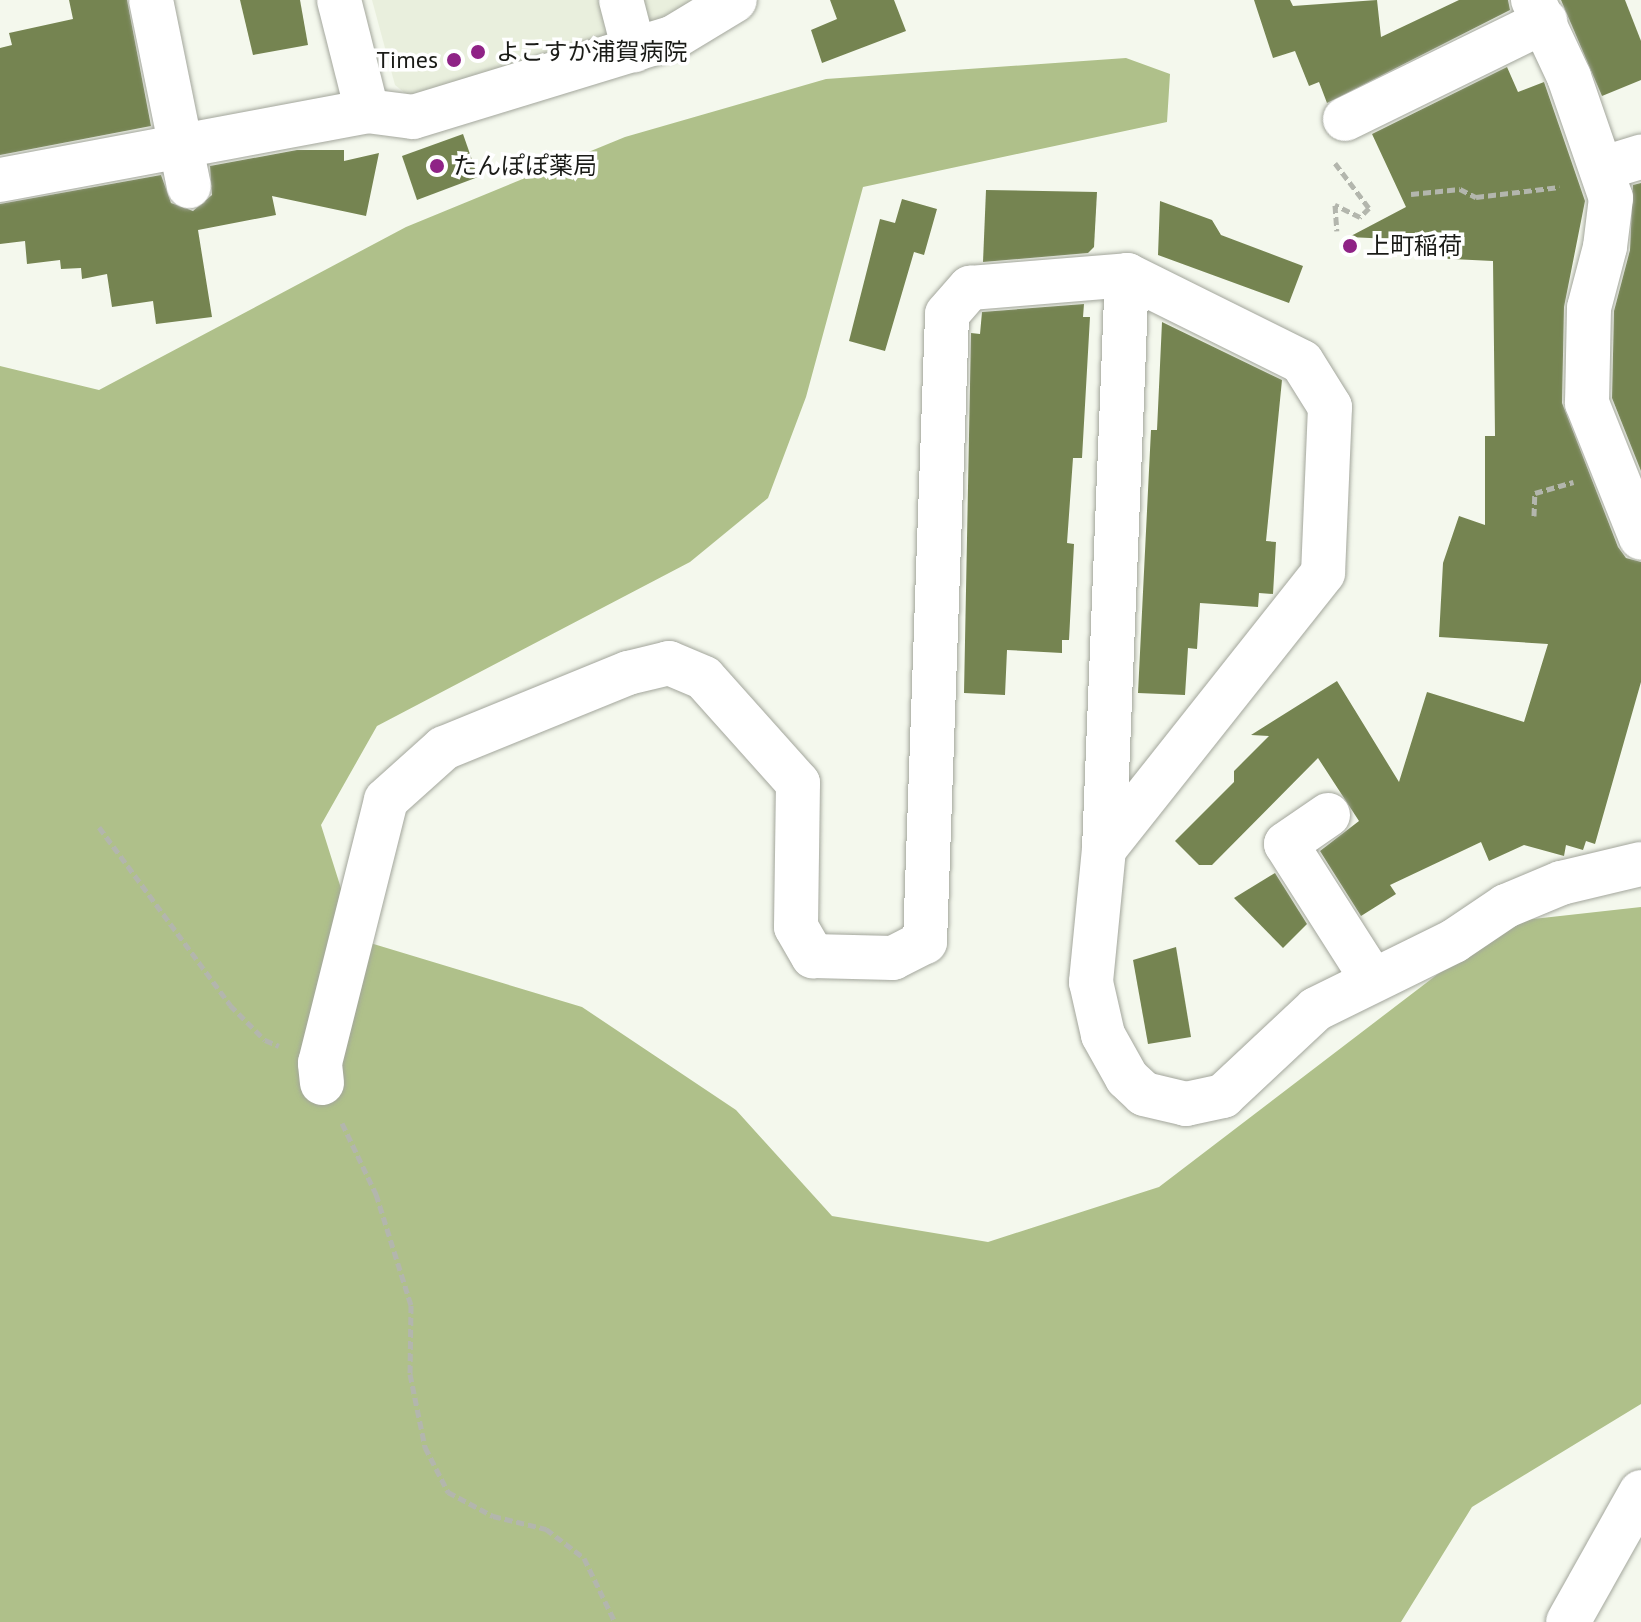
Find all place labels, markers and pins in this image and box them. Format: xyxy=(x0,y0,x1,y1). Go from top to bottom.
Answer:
place label: よこすか浦賀病院 xyxy=(496,38,688,66)
marker: よこすか浦賀病院 xyxy=(467,41,489,63)
place label: Times xyxy=(376,46,438,74)
marker: Times xyxy=(445,51,463,69)
place label: たんぽぽ薬局 xyxy=(453,152,597,180)
marker: たんぽぽ薬局 xyxy=(428,157,446,175)
place label: 上町稲荷 xyxy=(1366,232,1462,260)
marker: 上町稲荷 xyxy=(1341,237,1359,255)

